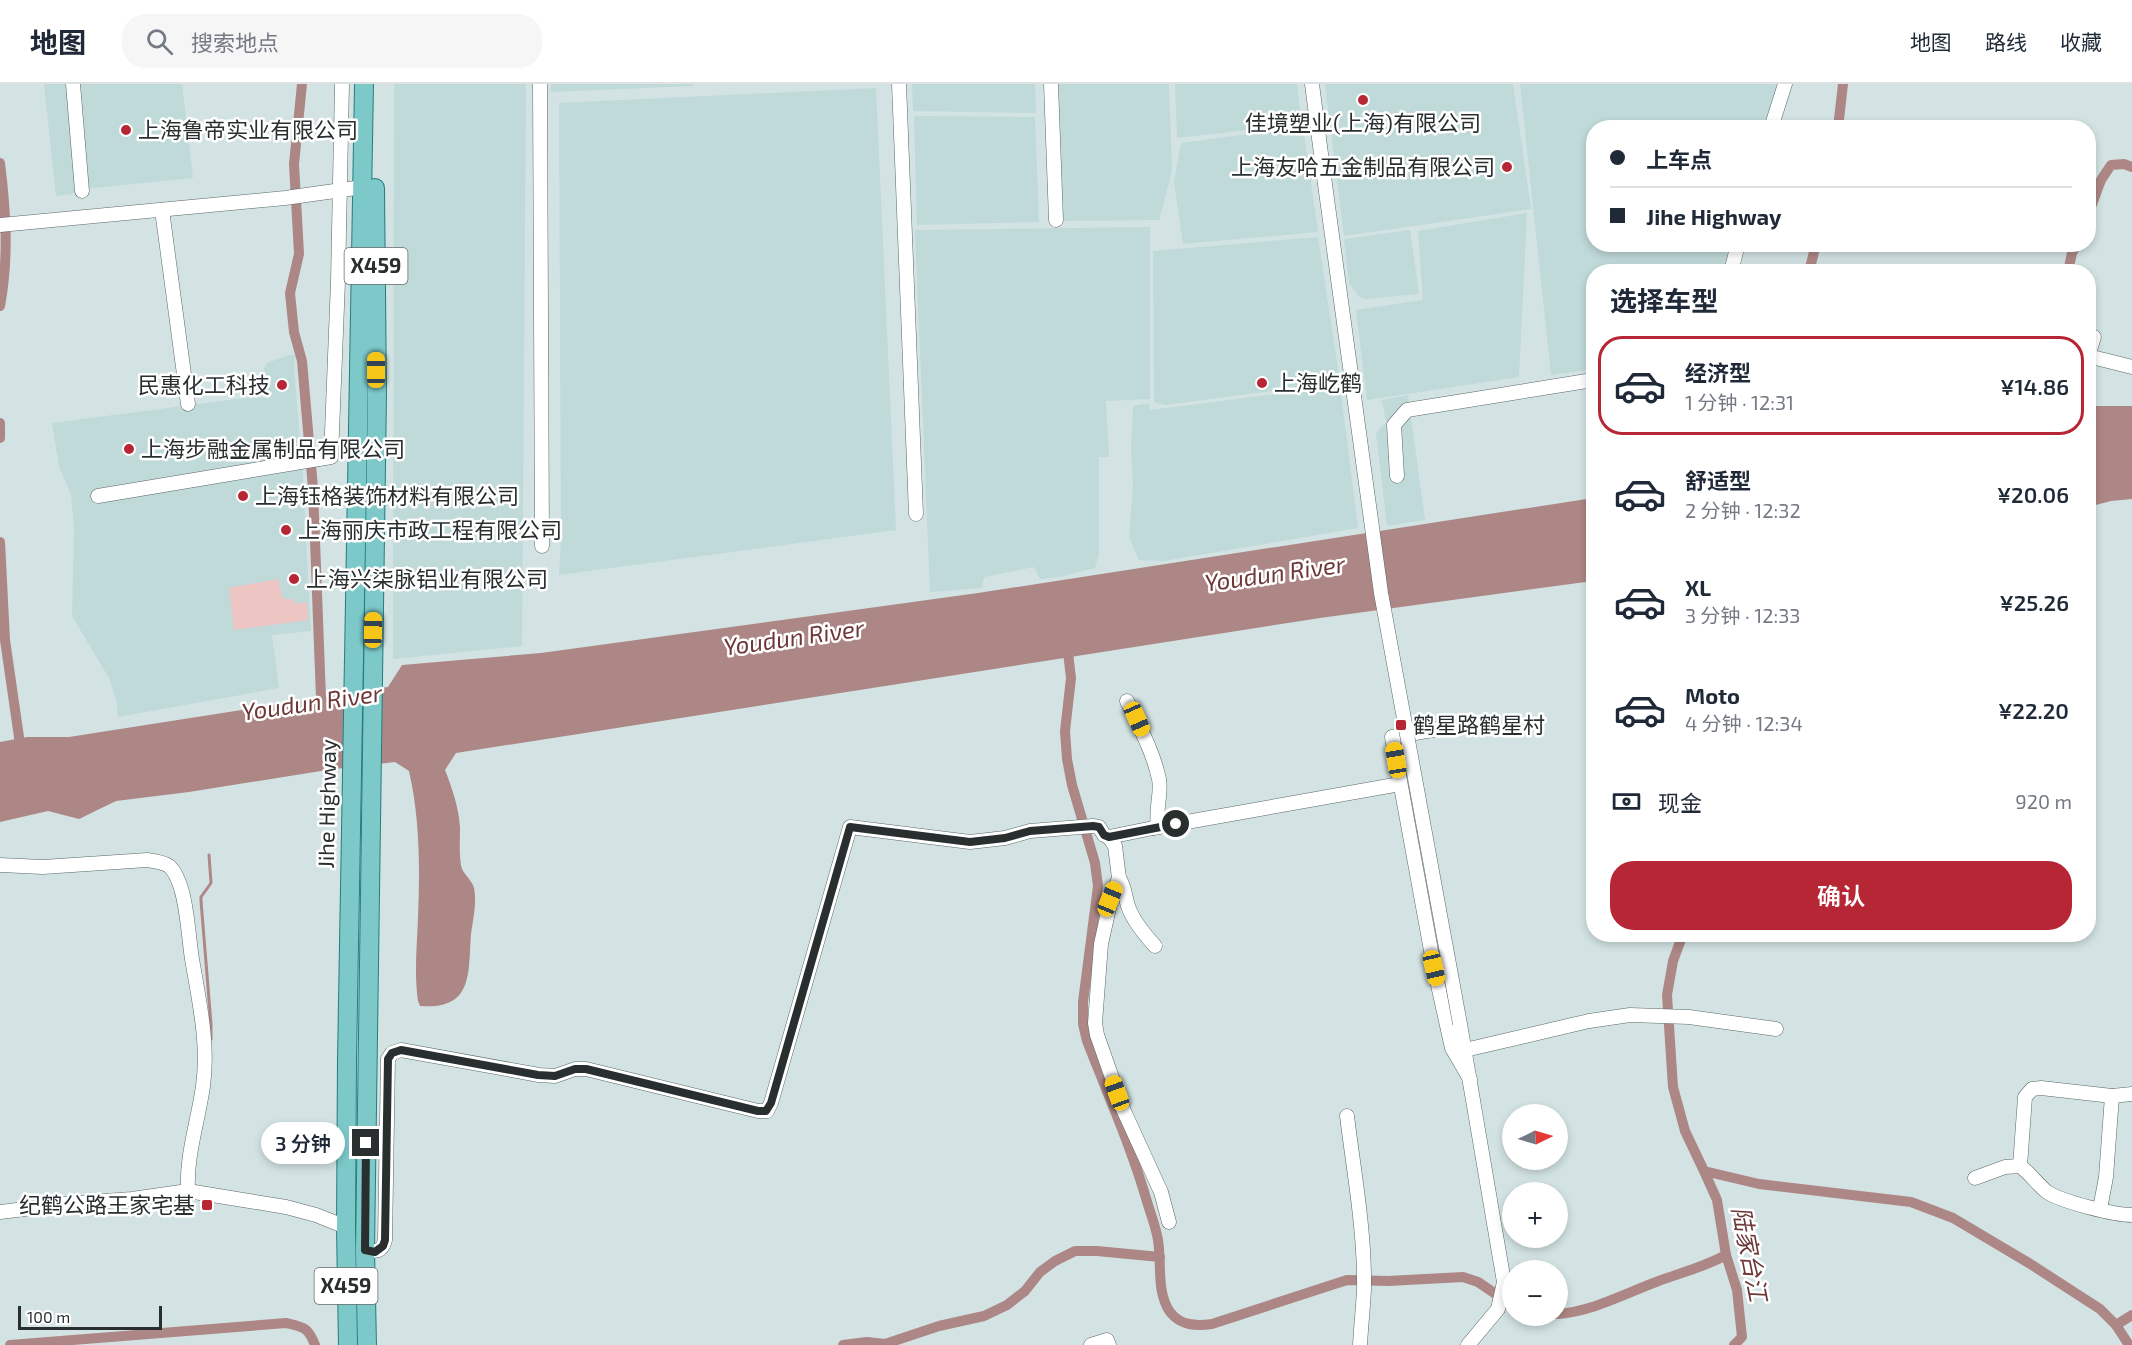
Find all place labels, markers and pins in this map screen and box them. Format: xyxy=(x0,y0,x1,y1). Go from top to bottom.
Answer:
marker: 佳境塑业(上海)有限公司 xyxy=(1356,93,1370,107)
place label: 佳境塑业(上海)有限公司 xyxy=(1245,109,1481,135)
place label: 上海鲁帝实业有限公司 xyxy=(138,116,358,142)
marker: 上海鲁帝实业有限公司 xyxy=(119,123,133,137)
place label: 上海友哈五金制品有限公司 xyxy=(1231,153,1495,179)
marker: 上海友哈五金制品有限公司 xyxy=(1500,160,1514,174)
place label: 上海屹鹤 xyxy=(1274,369,1362,395)
place label: 民惠化工科技 xyxy=(138,371,270,397)
marker: 上海屹鹤 xyxy=(1255,376,1269,390)
marker: 民惠化工科技 xyxy=(275,378,289,392)
place label: 上海步融金属制品有限公司 xyxy=(141,435,405,461)
marker: 上海步融金属制品有限公司 xyxy=(122,442,136,456)
place label: 上海钰格装饰材料有限公司 xyxy=(255,482,519,508)
marker: 上海钰格装饰材料有限公司 xyxy=(236,489,250,503)
place label: 上海丽庆市政工程有限公司 xyxy=(298,516,562,542)
marker: 上海丽庆市政工程有限公司 xyxy=(279,523,293,537)
place label: 上海兴柒脉铝业有限公司 xyxy=(306,565,548,591)
marker: 上海兴柒脉铝业有限公司 xyxy=(287,572,301,586)
place label: 鹤星路鹤星村 xyxy=(1413,711,1545,737)
marker: 鹤星路鹤星村 xyxy=(1394,718,1408,732)
place label: 纪鹤公路王家宅基 xyxy=(19,1191,195,1217)
marker: 纪鹤公路王家宅基 xyxy=(200,1198,214,1212)

